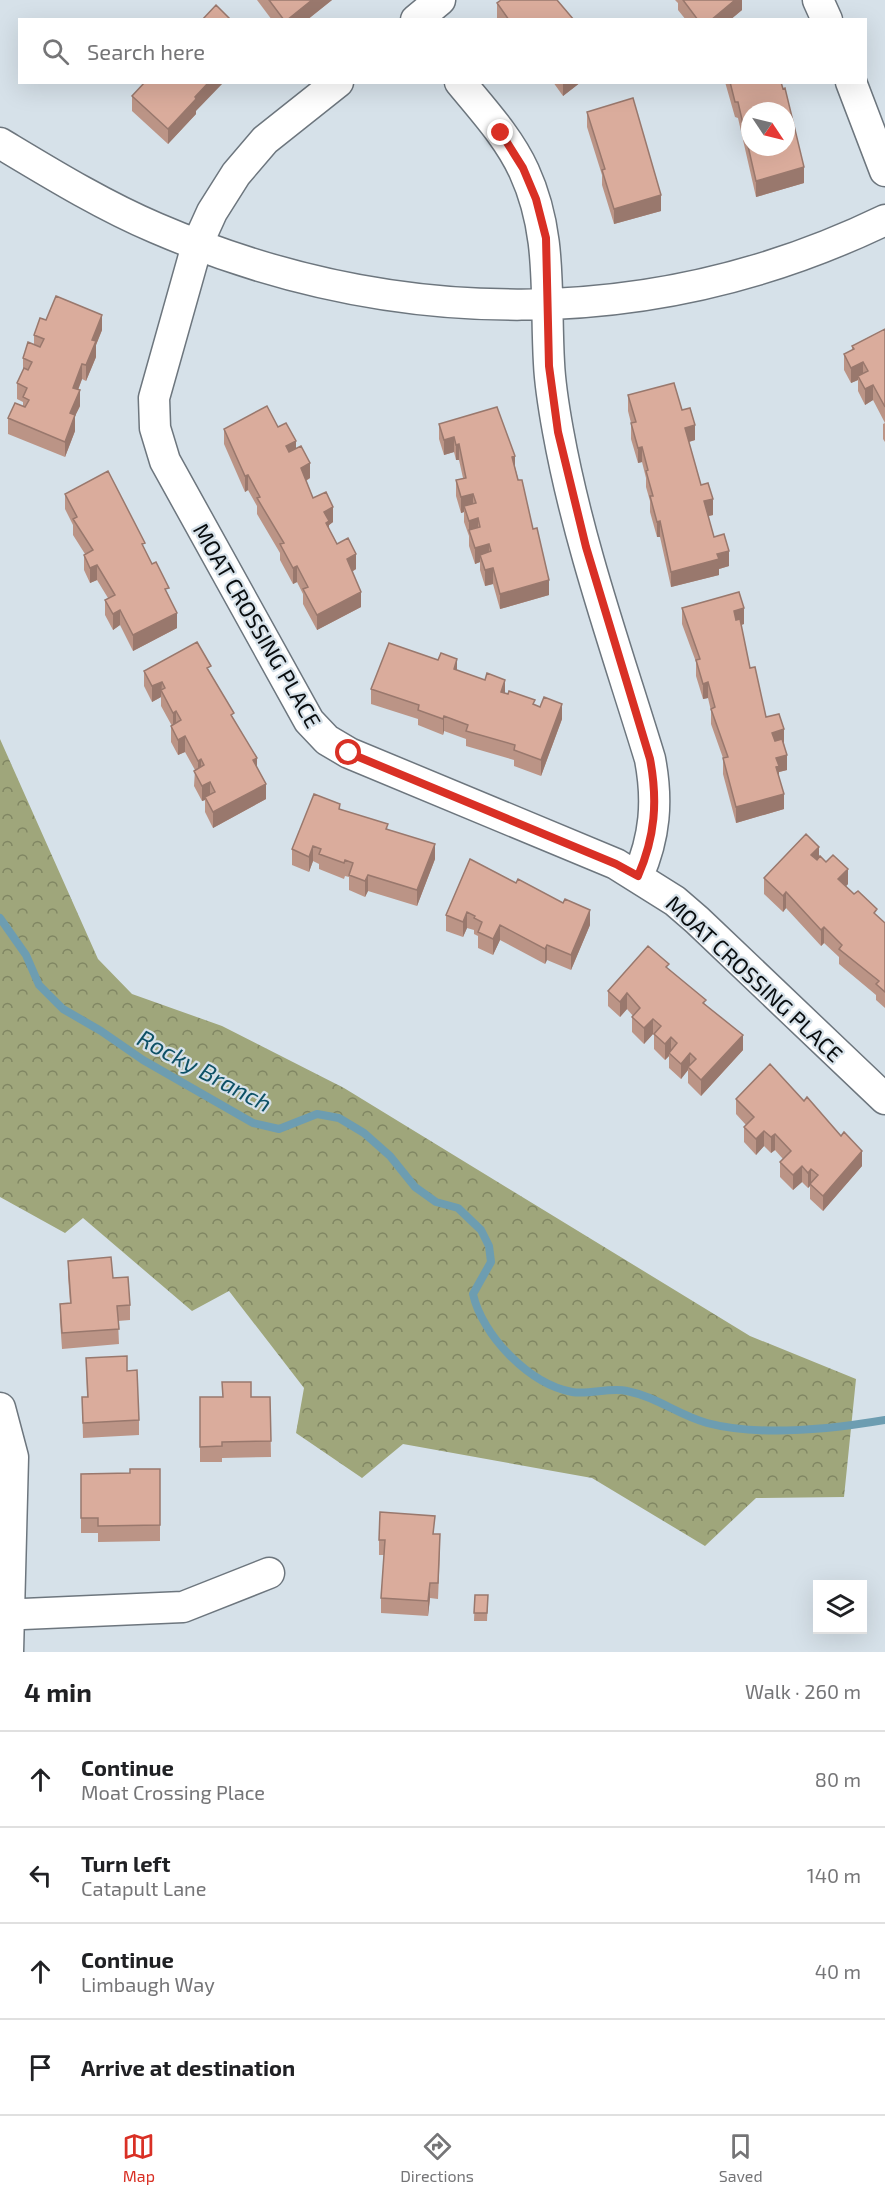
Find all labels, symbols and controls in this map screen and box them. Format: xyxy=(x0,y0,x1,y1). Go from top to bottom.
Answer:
search box xyxy=(18,18,867,84)
icon: search xyxy=(39,35,72,68)
text: Search here xyxy=(87,38,205,64)
north arrow xyxy=(741,102,795,156)
route end xyxy=(487,119,513,145)
street label: MOAT CROSSING PLACE xyxy=(189,518,327,732)
route start xyxy=(335,739,361,765)
street label: MOAT CROSSING PLACE xyxy=(661,889,849,1067)
water label: Rocky Branch xyxy=(133,1022,277,1118)
map controls xyxy=(813,1580,867,1634)
button: layers xyxy=(813,1580,867,1634)
text: 4 min xyxy=(24,1676,92,1707)
text: Walk · 260 m xyxy=(745,1679,861,1703)
text: Continue xyxy=(81,1754,174,1780)
icon: ahead xyxy=(24,1763,57,1796)
text: 80 m xyxy=(815,1767,861,1791)
text: Moat Crossing Place xyxy=(81,1780,265,1804)
text: Turn left xyxy=(81,1850,170,1876)
icon: left xyxy=(24,1859,57,1892)
text: 140 m xyxy=(807,1863,861,1887)
text: Catapult Lane xyxy=(81,1876,206,1900)
text: Continue xyxy=(81,1946,174,1972)
icon: ahead xyxy=(24,1955,57,1988)
text: 40 m xyxy=(815,1959,861,1983)
text: Limbaugh Way xyxy=(81,1972,215,1996)
icon: arrive xyxy=(24,2051,57,2084)
text: Arrive at destination xyxy=(81,2054,295,2080)
tab: Map xyxy=(122,2130,155,2185)
tab: Directions xyxy=(400,2130,474,2185)
tab: Saved xyxy=(719,2130,763,2185)

